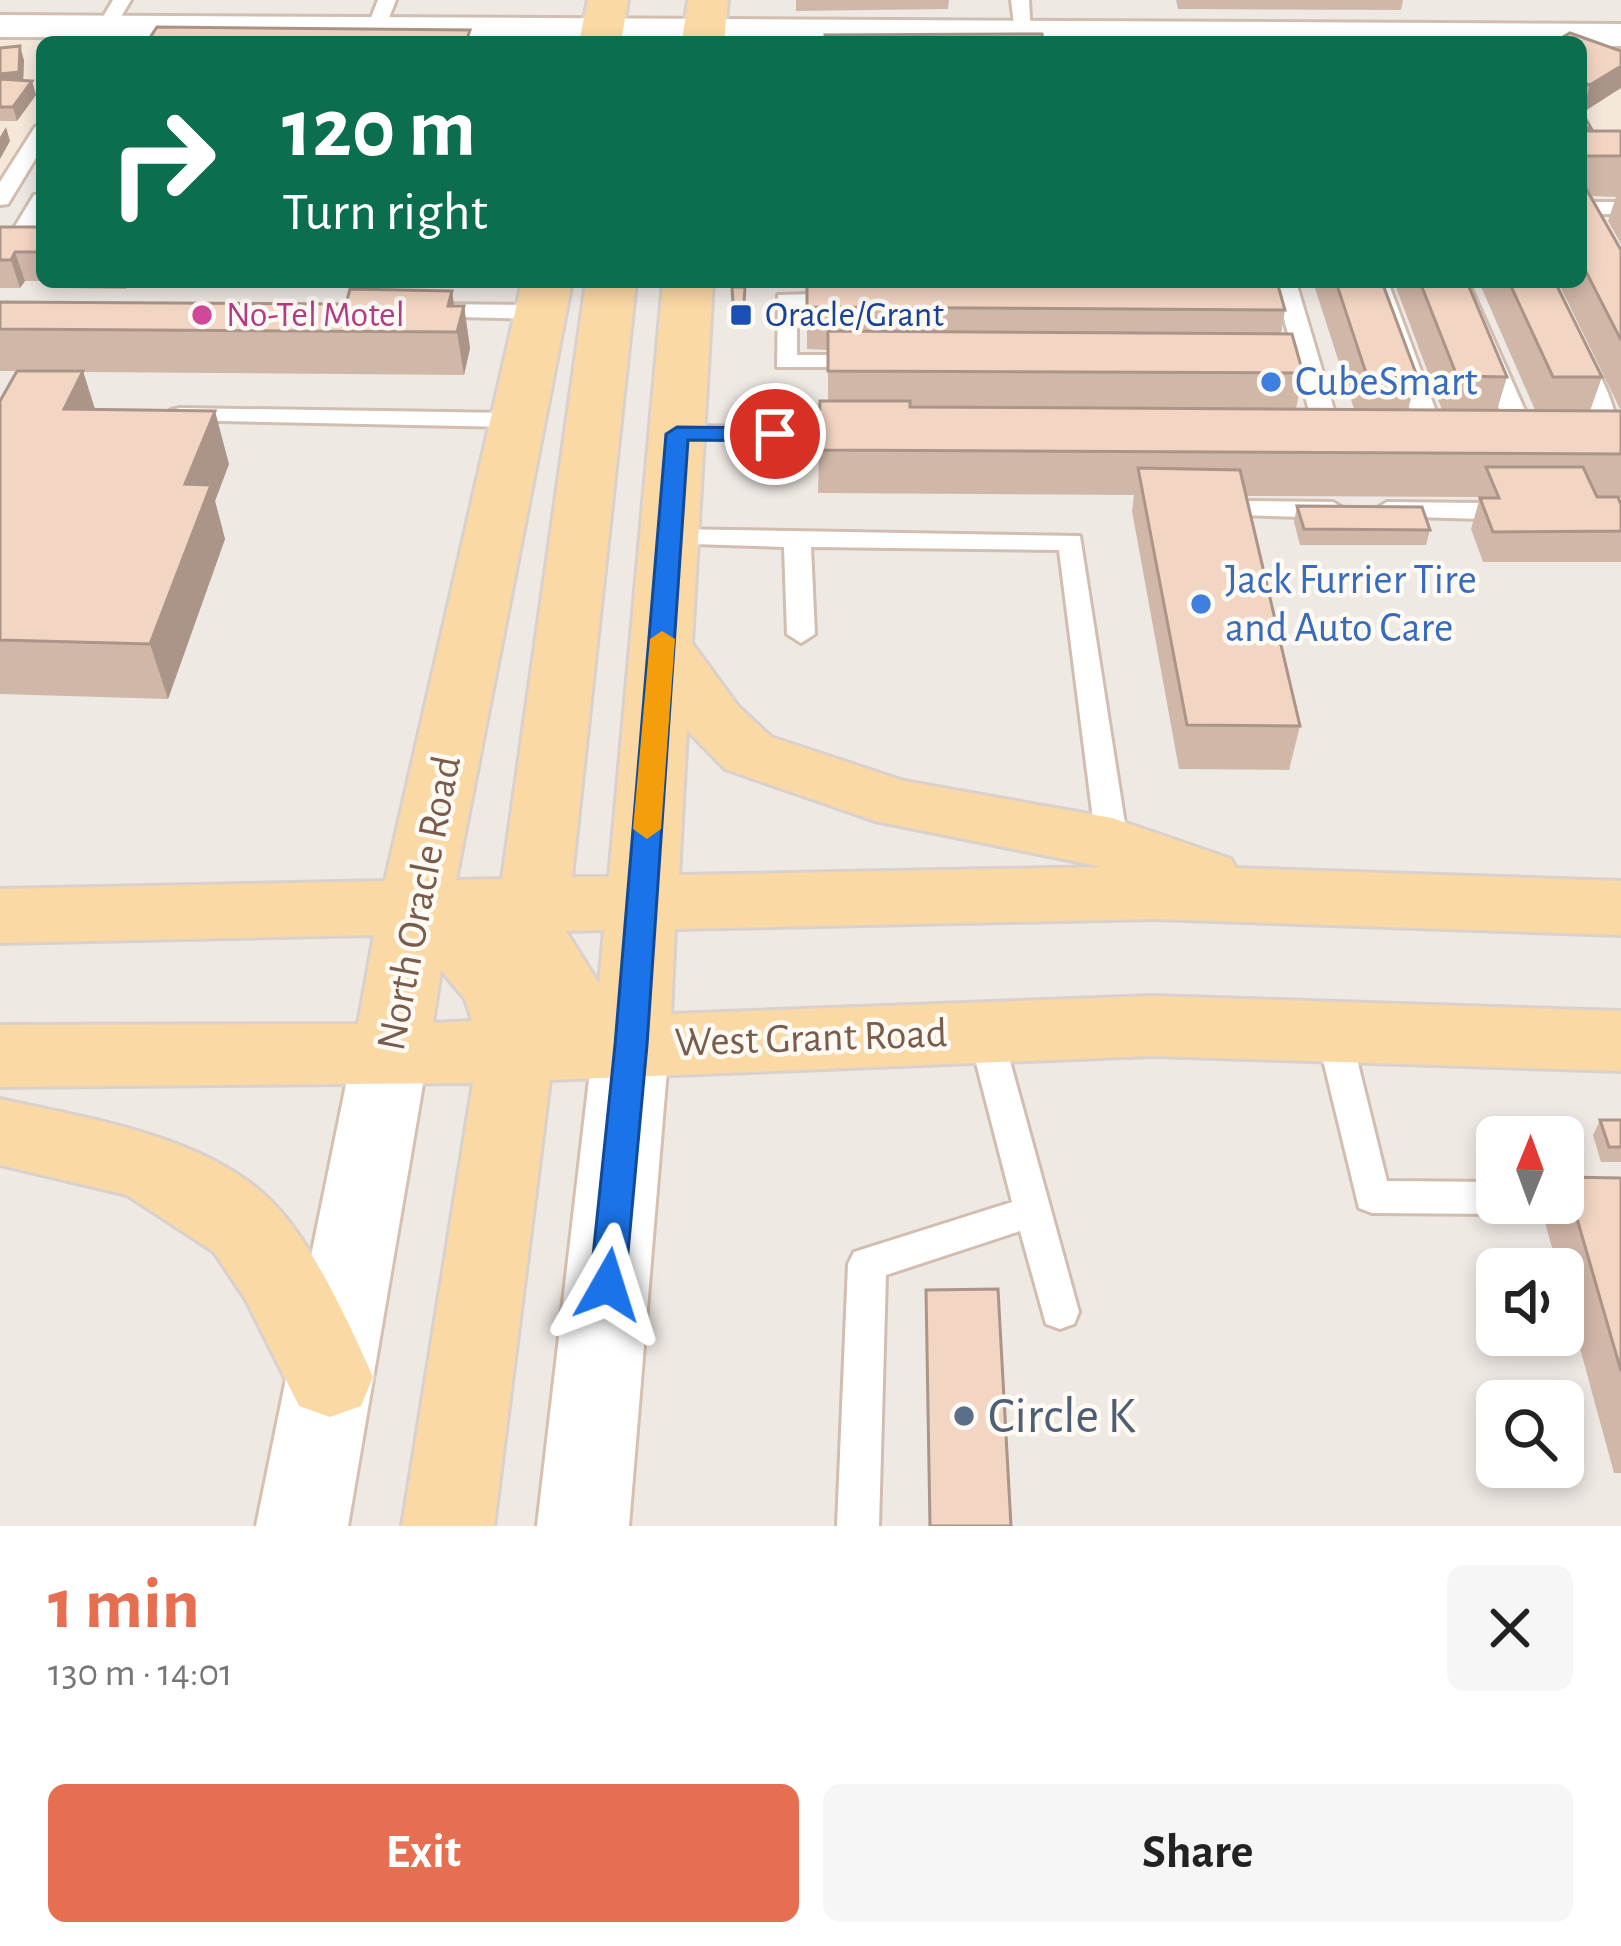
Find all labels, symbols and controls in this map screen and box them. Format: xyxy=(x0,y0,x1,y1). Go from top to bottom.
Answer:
icon: right xyxy=(84,84,240,240)
text: 120 m xyxy=(282,88,476,172)
text: Turn right xyxy=(282,186,488,240)
place label: No-Tel Motel xyxy=(226,297,405,333)
place label: Oracle/Grant xyxy=(765,297,944,333)
marker: No-Tel Motel xyxy=(189,302,215,328)
marker: Oracle/Grant xyxy=(728,302,754,328)
place label: CubeSmart xyxy=(1295,361,1478,403)
marker: CubeSmart xyxy=(1258,369,1284,395)
pin xyxy=(724,383,826,485)
icon: arrive xyxy=(742,401,808,467)
place label: Jack Furrier Tire and Auto Care xyxy=(1225,559,1477,649)
marker: Jack Furrier Tire and Auto Care xyxy=(1188,591,1214,617)
street label: North Oracle Road xyxy=(370,752,468,1054)
street label: West Grant Road xyxy=(674,1012,948,1064)
north arrow xyxy=(1476,1116,1584,1224)
map controls xyxy=(1476,1116,1584,1488)
position arrow xyxy=(545,1222,671,1348)
button: sound xyxy=(1476,1248,1584,1356)
button: search xyxy=(1476,1380,1584,1488)
place label: Circle K xyxy=(988,1391,1135,1442)
marker: Circle K xyxy=(951,1403,977,1429)
button: close xyxy=(1447,1565,1573,1691)
text: 1 min xyxy=(48,1569,200,1641)
text: 130 m · 14:01 xyxy=(48,1654,233,1693)
button: Exit xyxy=(48,1784,799,1922)
button: Share xyxy=(823,1784,1573,1922)

